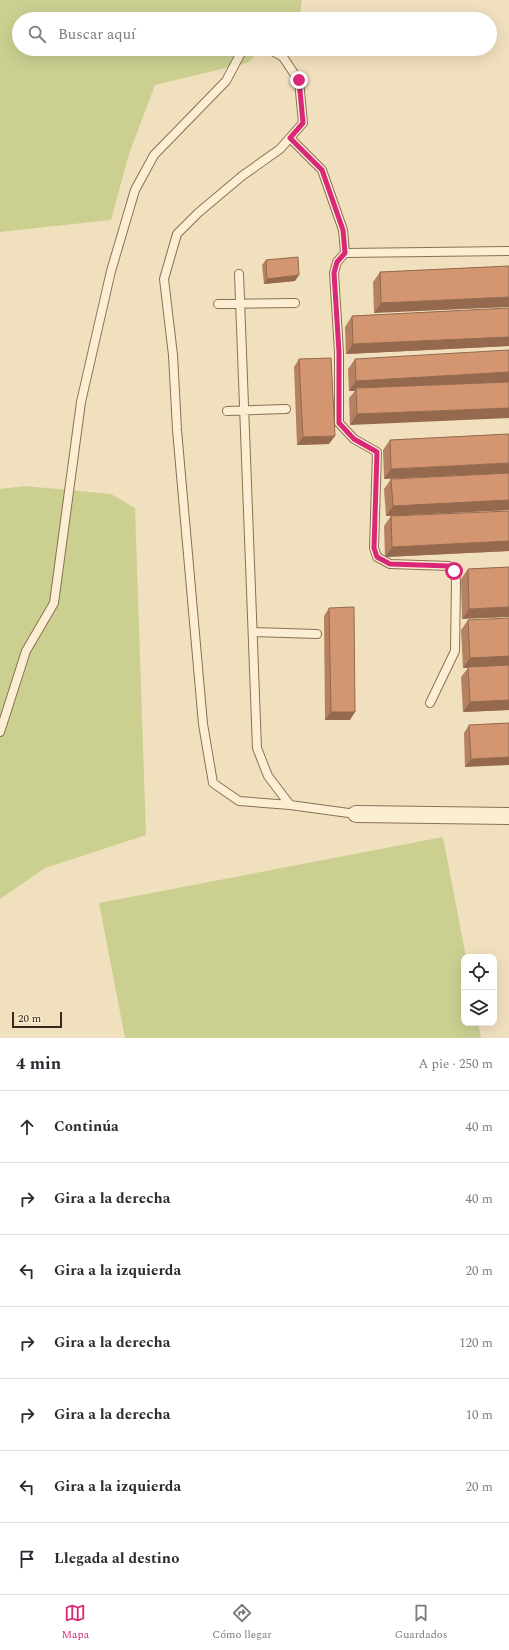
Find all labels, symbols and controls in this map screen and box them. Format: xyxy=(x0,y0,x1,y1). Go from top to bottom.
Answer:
search box xyxy=(12,12,497,56)
icon: search xyxy=(26,23,48,45)
text: Buscar aquí xyxy=(58,23,136,46)
route end xyxy=(290,71,308,89)
route start xyxy=(445,562,463,580)
map controls xyxy=(461,954,497,1026)
button: locate xyxy=(461,954,497,990)
button: layers xyxy=(461,990,497,1026)
scale bar xyxy=(12,1010,62,1029)
text: 20 m xyxy=(18,1010,41,1027)
text: 4 min xyxy=(16,1051,61,1077)
text: A pie · 250 m xyxy=(419,1054,493,1074)
text: Continúa xyxy=(54,1115,119,1138)
icon: ahead xyxy=(16,1116,38,1138)
text: 40 m xyxy=(466,1117,493,1137)
text: Gira a la derecha xyxy=(54,1187,170,1210)
icon: right xyxy=(16,1188,38,1210)
text: 40 m xyxy=(466,1189,493,1209)
text: Gira a la izquierda xyxy=(54,1259,181,1282)
icon: left xyxy=(16,1260,38,1282)
text: 20 m xyxy=(466,1261,493,1281)
text: Gira a la derecha xyxy=(54,1331,170,1354)
icon: right xyxy=(16,1332,38,1354)
text: 120 m xyxy=(459,1333,493,1353)
text: Gira a la derecha xyxy=(54,1403,170,1426)
icon: right xyxy=(16,1404,38,1426)
text: 10 m xyxy=(466,1405,493,1425)
text: Gira a la izquierda xyxy=(54,1475,181,1498)
icon: left xyxy=(16,1476,38,1498)
text: 20 m xyxy=(466,1477,493,1497)
text: Llegada al destino xyxy=(54,1547,179,1570)
icon: arrive xyxy=(16,1548,38,1570)
tab: Mapa xyxy=(62,1602,89,1643)
tab: Cómo llegar xyxy=(212,1602,272,1643)
tab: Guardados xyxy=(395,1602,447,1643)

